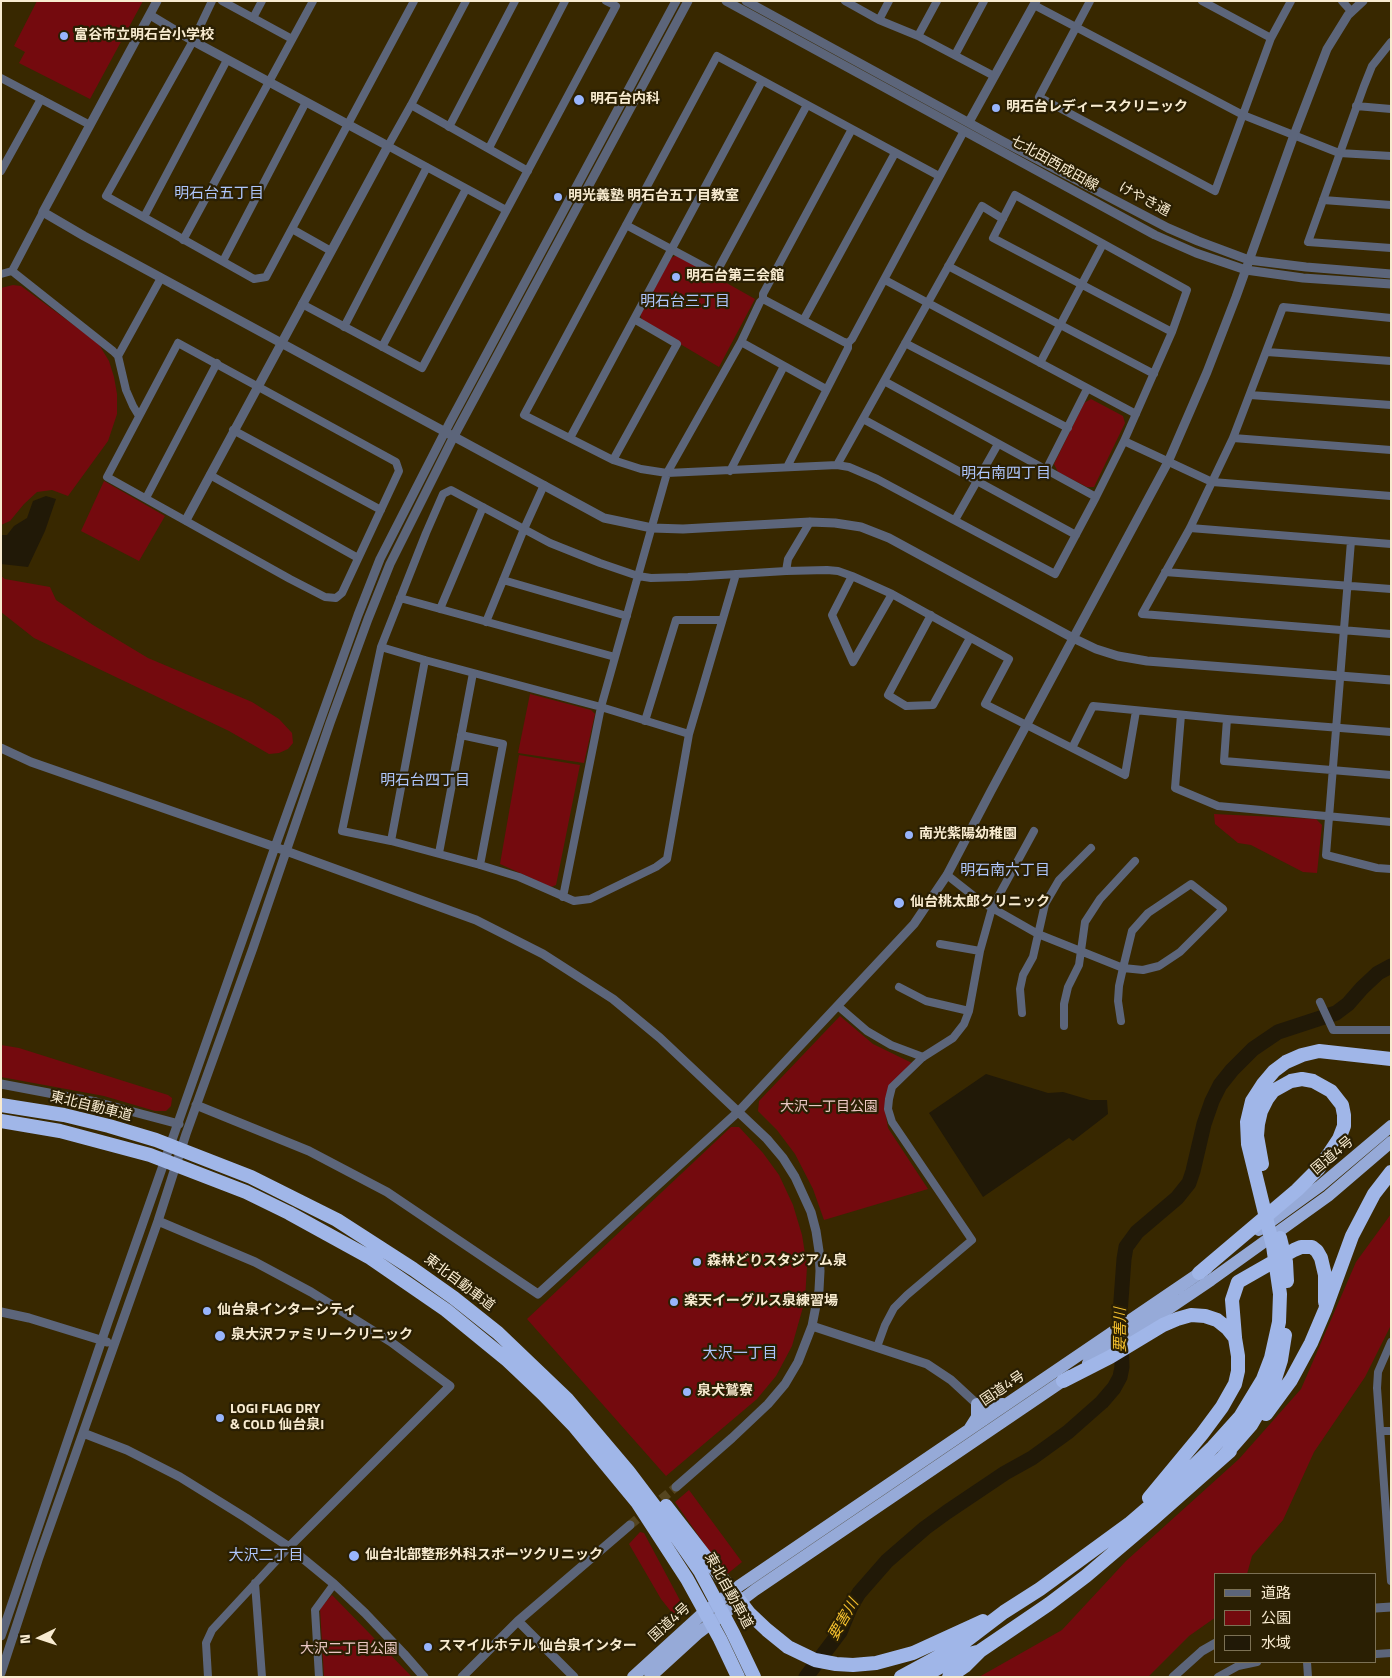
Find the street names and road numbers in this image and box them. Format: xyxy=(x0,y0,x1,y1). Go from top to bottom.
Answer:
street label: 七北田西成田線 xyxy=(1007,133,1101,195)
street label: けやき通 xyxy=(1115,179,1173,221)
street label: 東北自動車道 xyxy=(48,1089,134,1125)
street label: 国道4号 xyxy=(1309,1134,1357,1178)
street label: 東北自動車道 xyxy=(420,1251,498,1315)
street label: 国道4号 xyxy=(978,1368,1028,1410)
street label: 東北自動車道 xyxy=(700,1550,756,1632)
street label: 国道4号 xyxy=(646,1600,694,1646)

